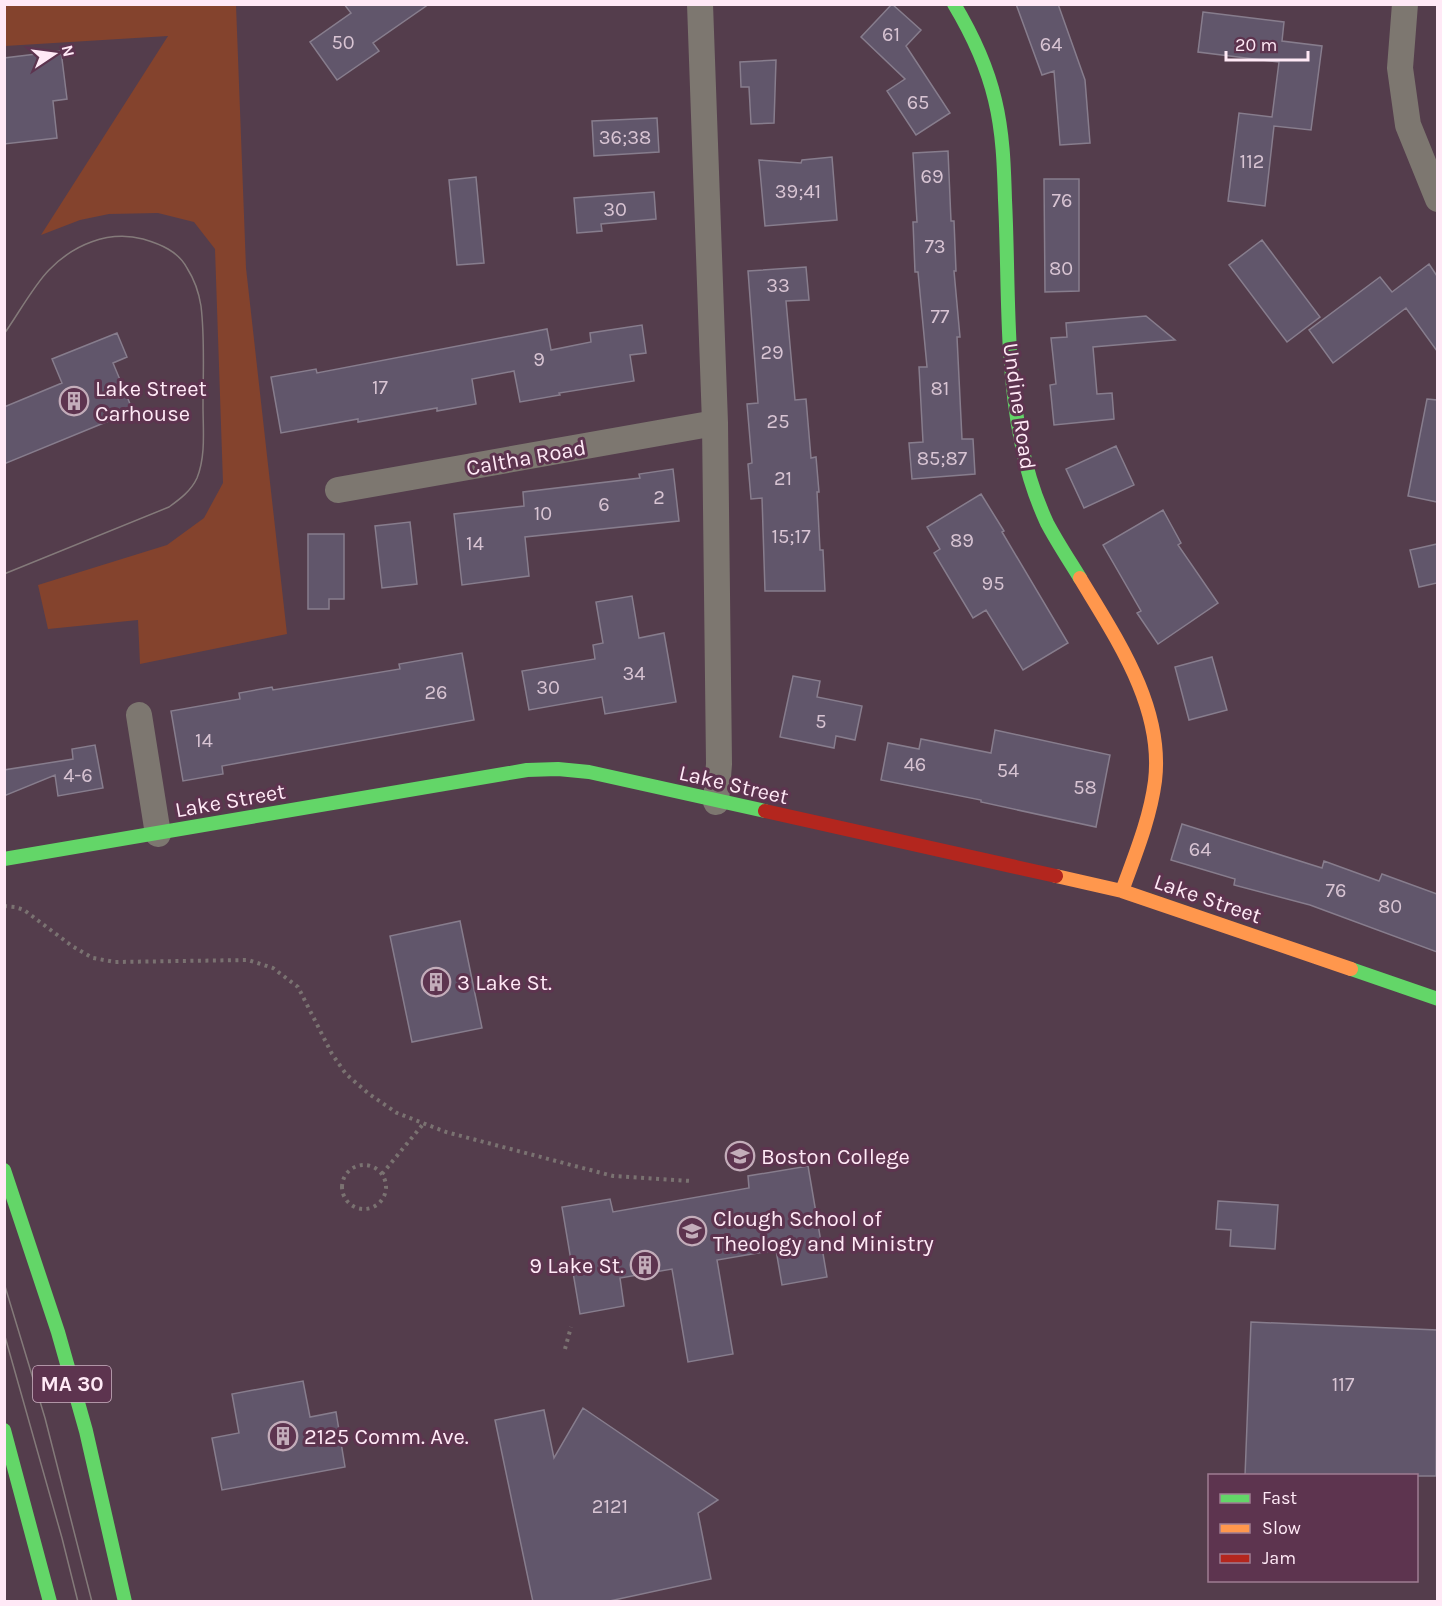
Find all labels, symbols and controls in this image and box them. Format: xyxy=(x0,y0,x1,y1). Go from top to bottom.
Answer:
house number: 61 xyxy=(882,23,900,46)
north arrow xyxy=(24,24,84,84)
scale bar xyxy=(1226,24,1308,62)
house number: 50 xyxy=(331,31,355,54)
house number: 64 xyxy=(1040,33,1062,56)
text: 20 m xyxy=(1235,34,1277,56)
text: N xyxy=(58,43,79,58)
house number: 65 xyxy=(907,91,929,114)
house number: 36;38 xyxy=(599,126,651,149)
house number: 112 xyxy=(1240,150,1264,173)
house number: 69 xyxy=(920,165,944,188)
house number: 39;41 xyxy=(775,180,821,203)
house number: 76 xyxy=(1052,189,1072,212)
house number: 30 xyxy=(603,198,627,221)
house number: 73 xyxy=(924,235,946,258)
house number: 80 xyxy=(1049,257,1073,280)
house number: 33 xyxy=(766,274,790,297)
house number: 77 xyxy=(931,305,950,328)
house number: 29 xyxy=(760,341,784,364)
street label: Undine Road xyxy=(997,341,1041,471)
house number: 9 xyxy=(533,348,545,371)
place label: Lake Street Carhouse xyxy=(95,376,207,427)
house number: 17 xyxy=(372,376,389,399)
house number: 81 xyxy=(931,377,949,400)
building icon: Lake Street Carhouse xyxy=(58,385,90,417)
house number: 25 xyxy=(767,410,789,433)
street label: Caltha Road xyxy=(464,435,588,481)
house number: 85;87 xyxy=(917,447,968,470)
house number: 21 xyxy=(774,467,792,490)
house number: 2 xyxy=(653,486,665,509)
house number: 6 xyxy=(598,493,610,516)
house number: 10 xyxy=(534,502,552,525)
house number: 15;17 xyxy=(771,525,811,548)
house number: 89 xyxy=(950,529,974,552)
house number: 14 xyxy=(466,532,484,555)
house number: 95 xyxy=(982,572,1004,595)
house number: 34 xyxy=(623,662,645,685)
house number: 30 xyxy=(536,676,560,699)
house number: 26 xyxy=(424,681,448,704)
house number: 5 xyxy=(815,710,827,733)
house number: 14 xyxy=(195,729,213,752)
house number: 46 xyxy=(904,753,926,776)
house number: 54 xyxy=(997,759,1019,782)
street label: Lake Street xyxy=(676,760,791,810)
house number: 4-6 xyxy=(63,764,93,787)
house number: 58 xyxy=(1073,776,1097,799)
street label: Lake Street xyxy=(173,778,287,823)
house number: 64 xyxy=(1189,838,1211,861)
street label: Lake Street xyxy=(1151,868,1265,929)
house number: 76 xyxy=(1326,879,1346,902)
house number: 80 xyxy=(1378,895,1402,918)
building icon: 3 Lake St. xyxy=(420,966,452,998)
place label: 3 Lake St. xyxy=(457,970,552,996)
school or university icon: Boston College xyxy=(724,1140,756,1172)
place label: Boston College xyxy=(761,1144,910,1170)
place label: Clough School of Theology and Ministry xyxy=(713,1206,934,1257)
school or university icon: Clough School of Theology and Ministry xyxy=(676,1215,708,1247)
building icon: 9 Lake St. xyxy=(629,1249,661,1281)
place label: 9 Lake St. xyxy=(529,1253,624,1279)
road number: MA 30 xyxy=(33,1366,111,1402)
house number: 117 xyxy=(1332,1373,1355,1396)
building icon: 2125 Comm. Ave. xyxy=(267,1420,299,1452)
place label: 2125 Comm. Ave. xyxy=(304,1424,469,1450)
legend xyxy=(1208,1474,1418,1582)
text: Fast xyxy=(1262,1487,1297,1509)
house number: 2121 xyxy=(592,1495,628,1518)
text: Slow xyxy=(1262,1517,1301,1539)
text: Jam xyxy=(1262,1547,1296,1569)

